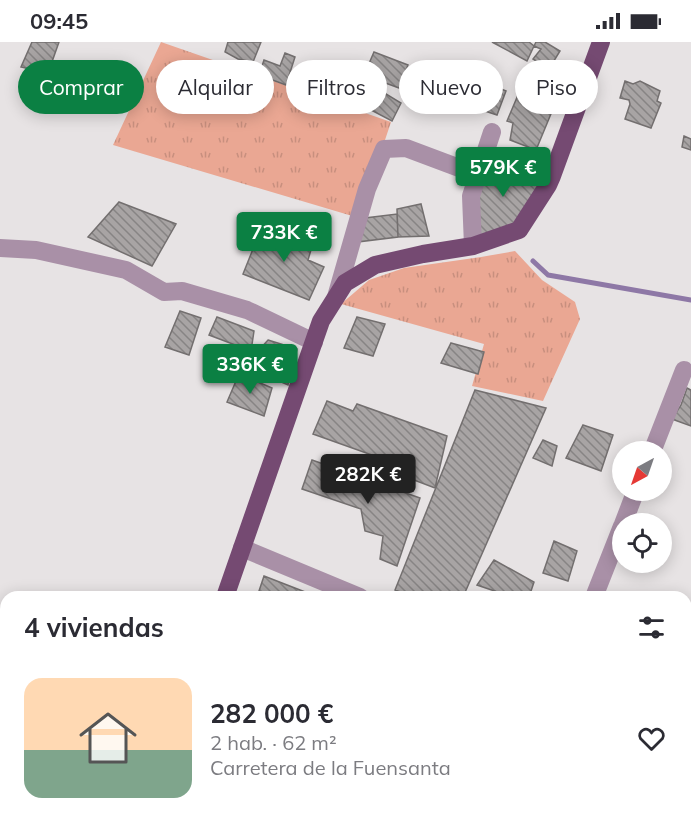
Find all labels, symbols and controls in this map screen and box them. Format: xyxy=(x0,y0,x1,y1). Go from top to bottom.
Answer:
text: 09:45 xyxy=(30,7,88,35)
chip: Comprar xyxy=(18,60,144,114)
chip: Alquilar xyxy=(156,60,274,114)
chip: Filtros xyxy=(286,60,387,114)
chip: Nuevo xyxy=(399,60,503,114)
chip: Piso xyxy=(515,60,598,114)
pin: 579K € xyxy=(454,147,552,198)
text: 579K € xyxy=(470,154,536,179)
pin: 733K € xyxy=(235,212,333,263)
text: 733K € xyxy=(251,219,317,244)
pin: 336K € xyxy=(201,344,299,395)
text: 336K € xyxy=(217,351,283,376)
north arrow xyxy=(612,441,672,501)
map controls xyxy=(612,441,672,573)
pin: 282K € xyxy=(319,454,417,505)
text: 282K € xyxy=(335,461,401,486)
button: locate xyxy=(612,513,672,573)
text: 4 viviendas xyxy=(24,611,164,644)
icon: filters xyxy=(635,611,668,644)
text: 282 000 € xyxy=(210,697,333,730)
icon: home xyxy=(72,702,144,774)
icon: heart xyxy=(635,722,668,755)
text: 2 hab. · 62 m² xyxy=(210,730,337,755)
text: Carretera de la Fuensanta xyxy=(210,755,451,780)

